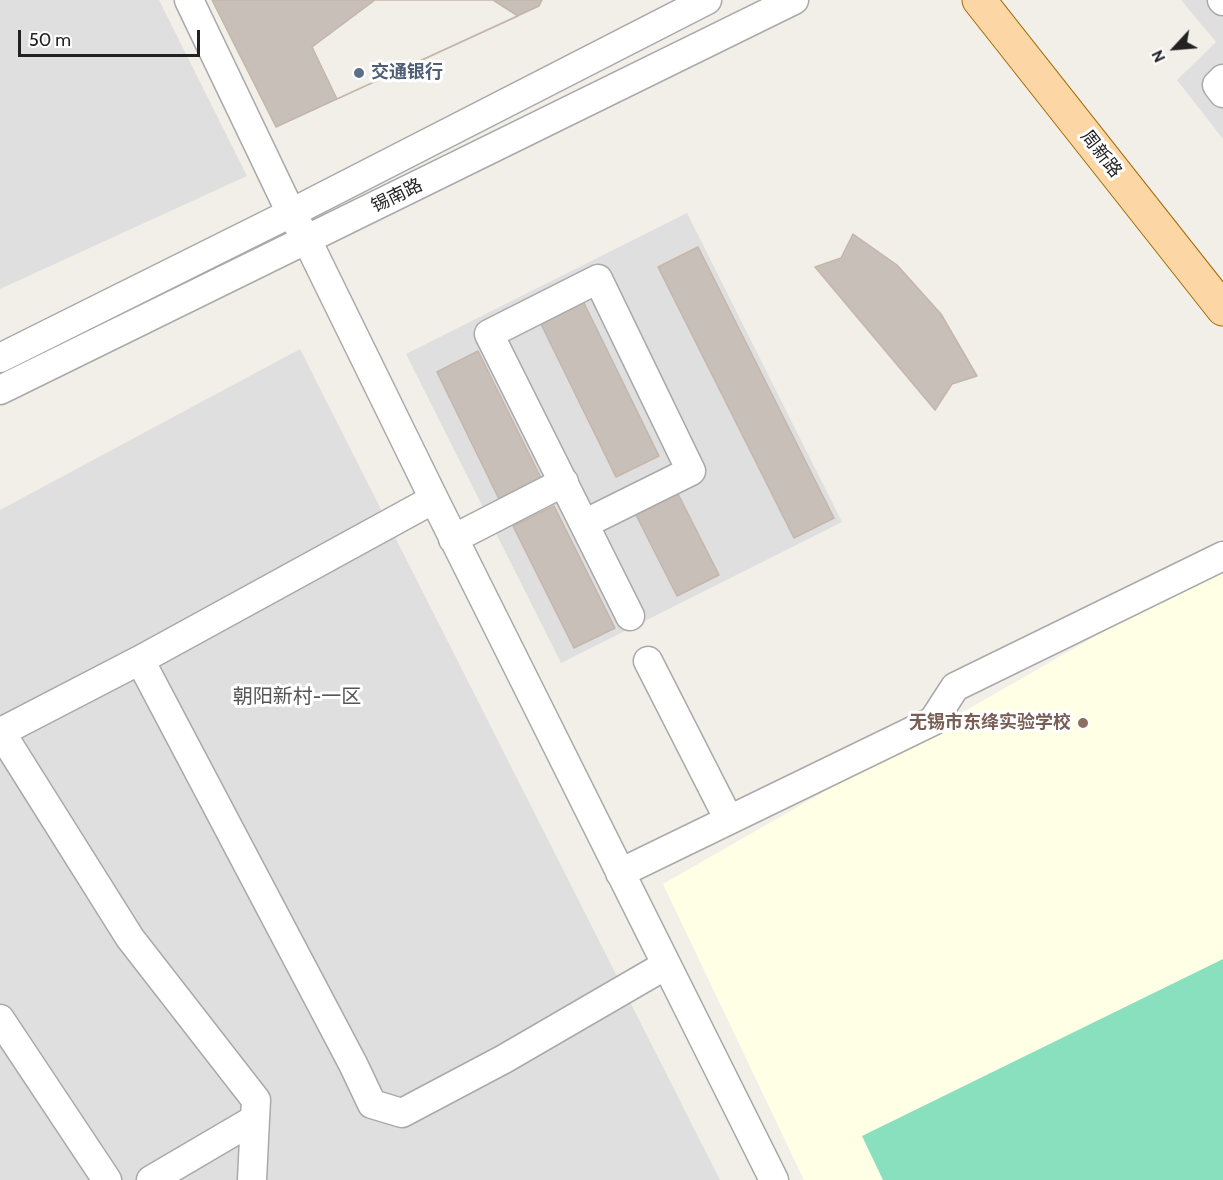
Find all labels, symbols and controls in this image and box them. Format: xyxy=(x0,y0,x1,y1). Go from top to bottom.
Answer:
scale bar xyxy=(21,18,202,56)
north arrow xyxy=(1145,18,1205,78)
text: 50 m xyxy=(29,29,71,51)
text: N xyxy=(1147,47,1169,65)
place label: 交通银行 xyxy=(371,62,443,84)
marker: 交通银行 xyxy=(352,66,366,80)
street label: 周新路 xyxy=(1076,126,1126,182)
street label: 锡南路 xyxy=(368,174,426,218)
district label: 朝阳新村-一区 xyxy=(233,685,361,709)
place label: 无锡市东绛实验学校 xyxy=(909,712,1071,734)
marker: 无锡市东绛实验学校 xyxy=(1076,716,1090,730)

